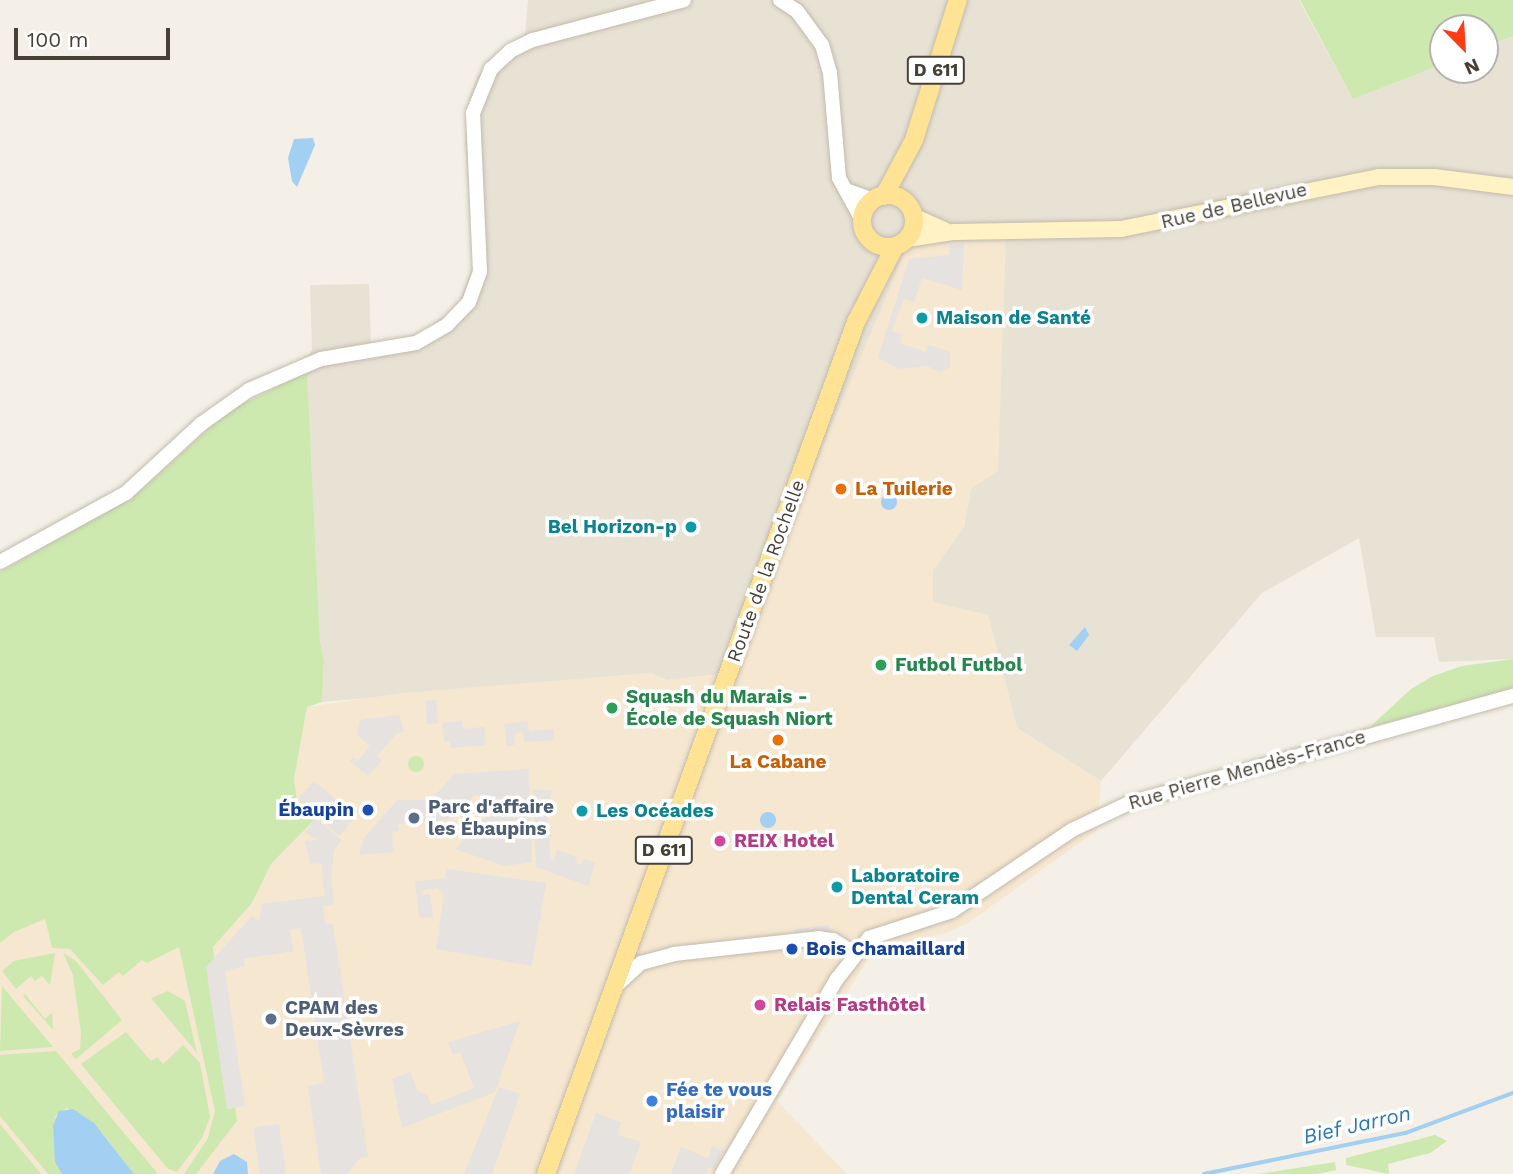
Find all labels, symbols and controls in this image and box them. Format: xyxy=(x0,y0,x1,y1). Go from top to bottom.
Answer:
scale bar xyxy=(18,14,173,58)
north arrow xyxy=(1429,14,1499,84)
text: 100 m xyxy=(27,27,89,52)
text: N xyxy=(1461,53,1483,80)
road number: D 611 xyxy=(906,56,966,84)
street label: Rue de Bellevue xyxy=(1159,178,1309,234)
place label: Maison de Santé xyxy=(936,307,1091,329)
marker: Maison de Santé xyxy=(914,310,930,326)
street label: Route de la Rochelle xyxy=(722,476,810,666)
place label: La Tuilerie xyxy=(855,478,953,500)
marker: La Tuilerie xyxy=(833,481,849,497)
place label: Bel Horizon-p xyxy=(547,516,677,538)
marker: Bel Horizon-p xyxy=(683,519,699,535)
place label: Futbol Futbol xyxy=(895,654,1023,676)
marker: Futbol Futbol xyxy=(873,657,889,673)
place label: Squash du Marais - École de Squash Niort xyxy=(626,686,832,730)
marker: Squash du Marais - École de Squash Niort xyxy=(604,700,620,716)
street label: Rue Pierre Mendès-France xyxy=(1126,725,1368,815)
marker: La Cabane xyxy=(770,732,786,748)
place label: La Cabane xyxy=(729,751,827,773)
place label: Parc d'affaire les Ébaupins xyxy=(428,796,554,840)
place label: Ébaupin xyxy=(278,799,354,821)
place label: Les Océades xyxy=(596,800,714,822)
marker: Ébaupin xyxy=(360,802,376,818)
marker: Les Océades xyxy=(574,803,590,819)
marker: Parc d'affaire les Ébaupins xyxy=(406,810,422,826)
place label: REIX Hotel xyxy=(734,830,834,852)
marker: REIX Hotel xyxy=(712,833,728,849)
road number: D 611 xyxy=(634,836,694,864)
place label: Laboratoire Dental Ceram xyxy=(851,865,979,909)
marker: Laboratoire Dental Ceram xyxy=(829,879,845,895)
place label: Bois Chamaillard xyxy=(806,938,965,960)
marker: Bois Chamaillard xyxy=(784,941,800,957)
place label: Relais Fasthôtel xyxy=(774,994,925,1016)
place label: CPAM des Deux-Sèvres xyxy=(285,997,404,1041)
marker: Relais Fasthôtel xyxy=(752,997,768,1013)
marker: CPAM des Deux-Sèvres xyxy=(263,1011,279,1027)
place label: Fée te vous plaisir xyxy=(666,1079,773,1123)
marker: Fée te vous plaisir xyxy=(644,1093,660,1109)
water label: Bief Jarron xyxy=(1300,1100,1414,1150)

